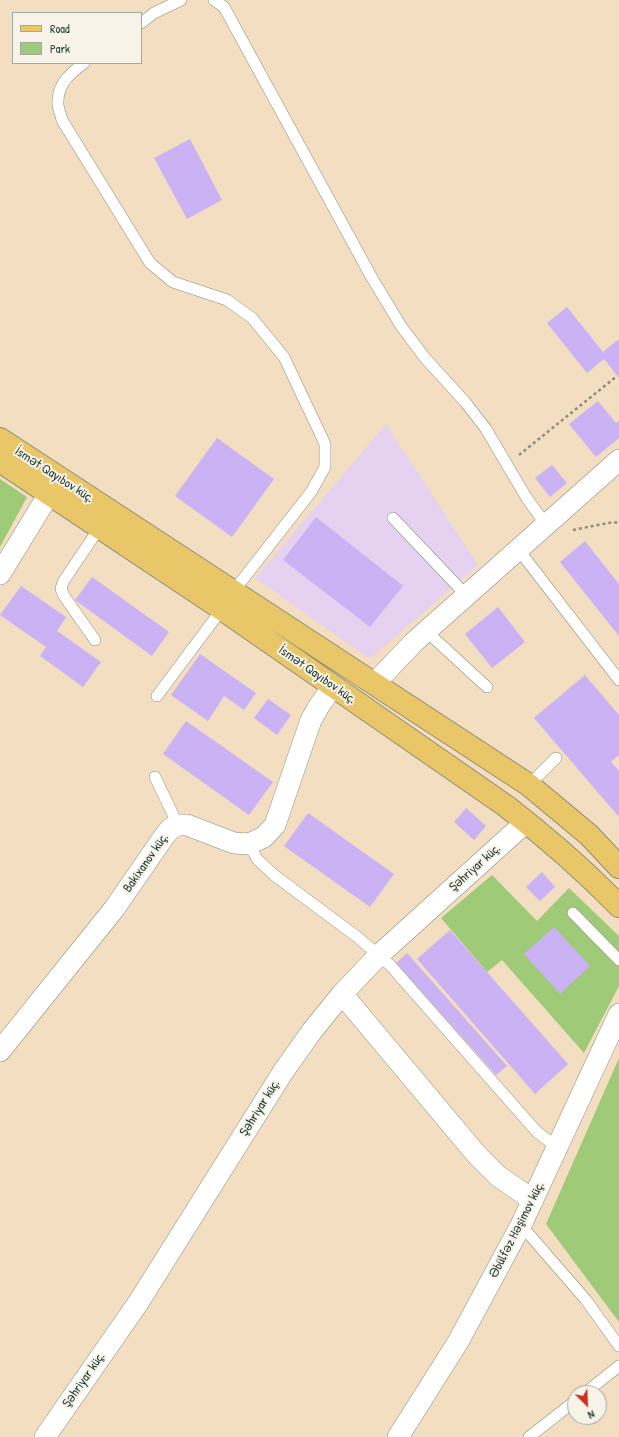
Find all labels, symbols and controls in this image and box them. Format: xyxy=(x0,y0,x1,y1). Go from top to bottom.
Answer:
legend xyxy=(12,12,142,64)
text: Road xyxy=(50,20,70,37)
text: Park xyxy=(50,40,70,57)
street label: İsmət Qayıbov küç. xyxy=(12,444,96,506)
street label: İsmət Qayıbov küç. xyxy=(275,643,359,707)
street label: Bakixanov küç. xyxy=(120,830,172,896)
street label: Şəhriyar küç. xyxy=(446,841,504,895)
street label: Şəhriyar küç. xyxy=(237,1077,283,1139)
street label: Əbülfəz Həşimov küç. xyxy=(486,1179,548,1281)
street label: Şəhriyar küç. xyxy=(59,1349,109,1411)
north arrow xyxy=(567,1385,607,1425)
text: N xyxy=(586,1407,597,1423)

